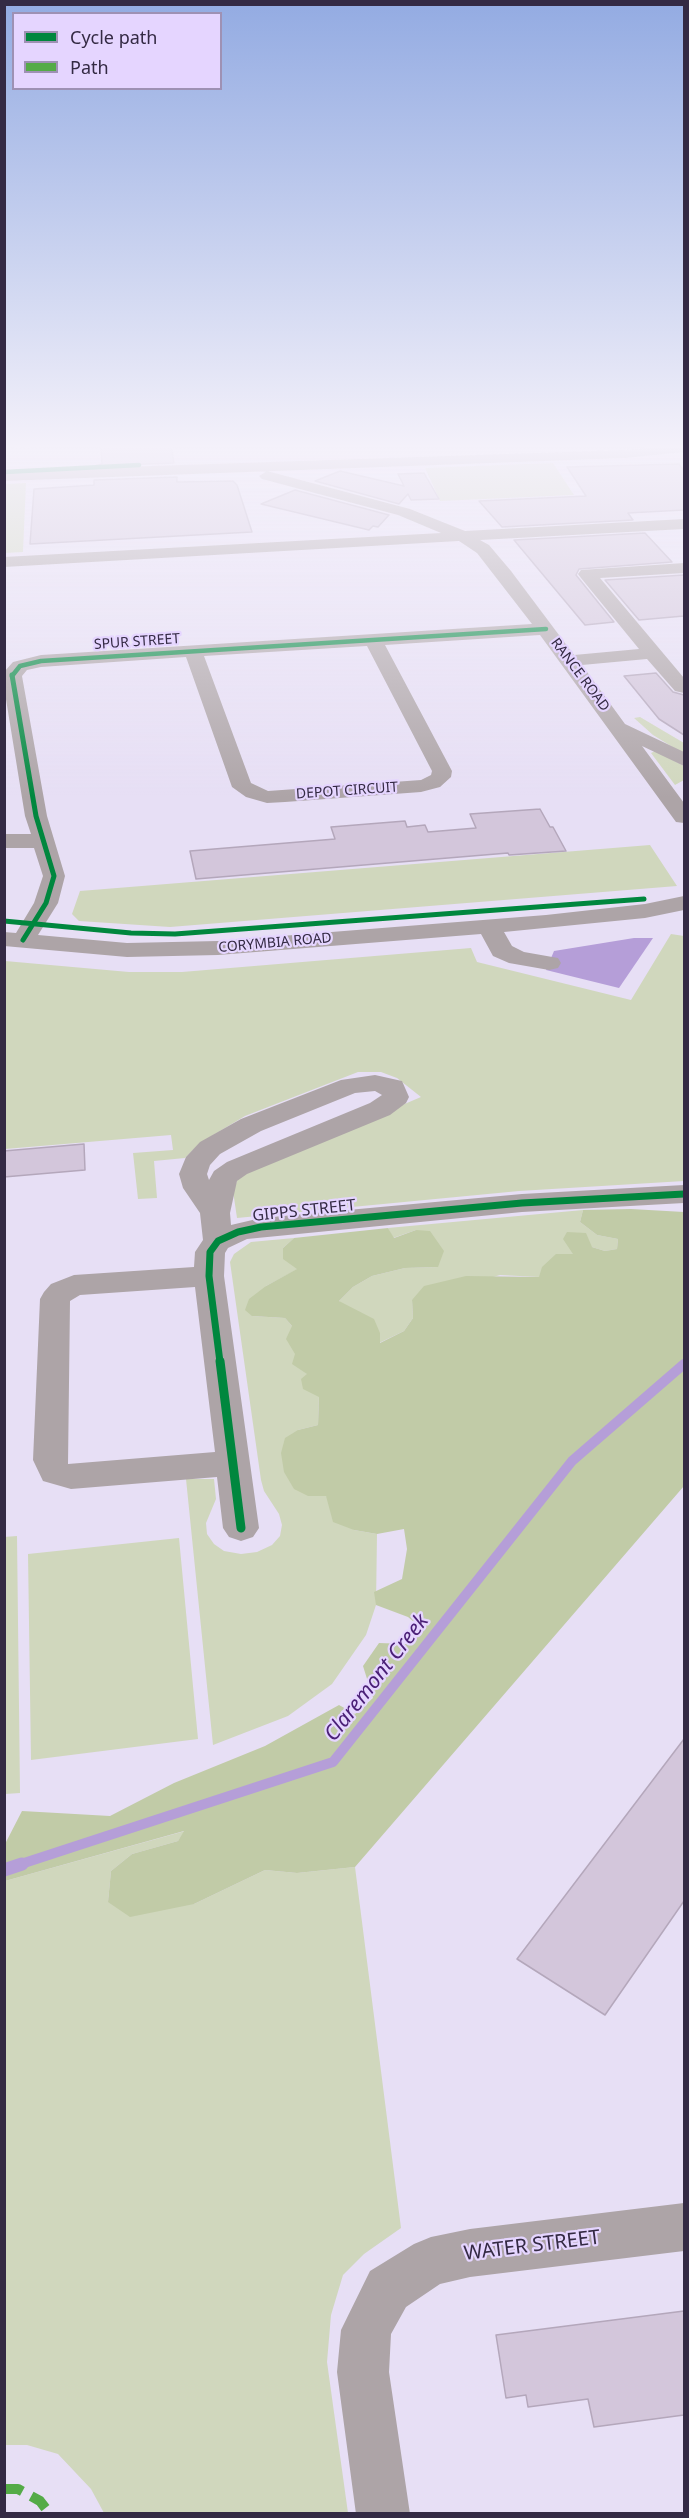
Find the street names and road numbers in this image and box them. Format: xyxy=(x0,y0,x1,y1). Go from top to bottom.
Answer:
street label: SPUR STREET xyxy=(93,631,181,653)
street label: RANCE ROAD xyxy=(547,635,613,715)
street label: DEPOT CIRCUIT xyxy=(295,779,399,803)
street label: CORYMBIA ROAD xyxy=(218,930,332,956)
street label: GIPPS STREET xyxy=(251,1196,357,1226)
street label: WATER STREET xyxy=(463,2226,601,2266)

